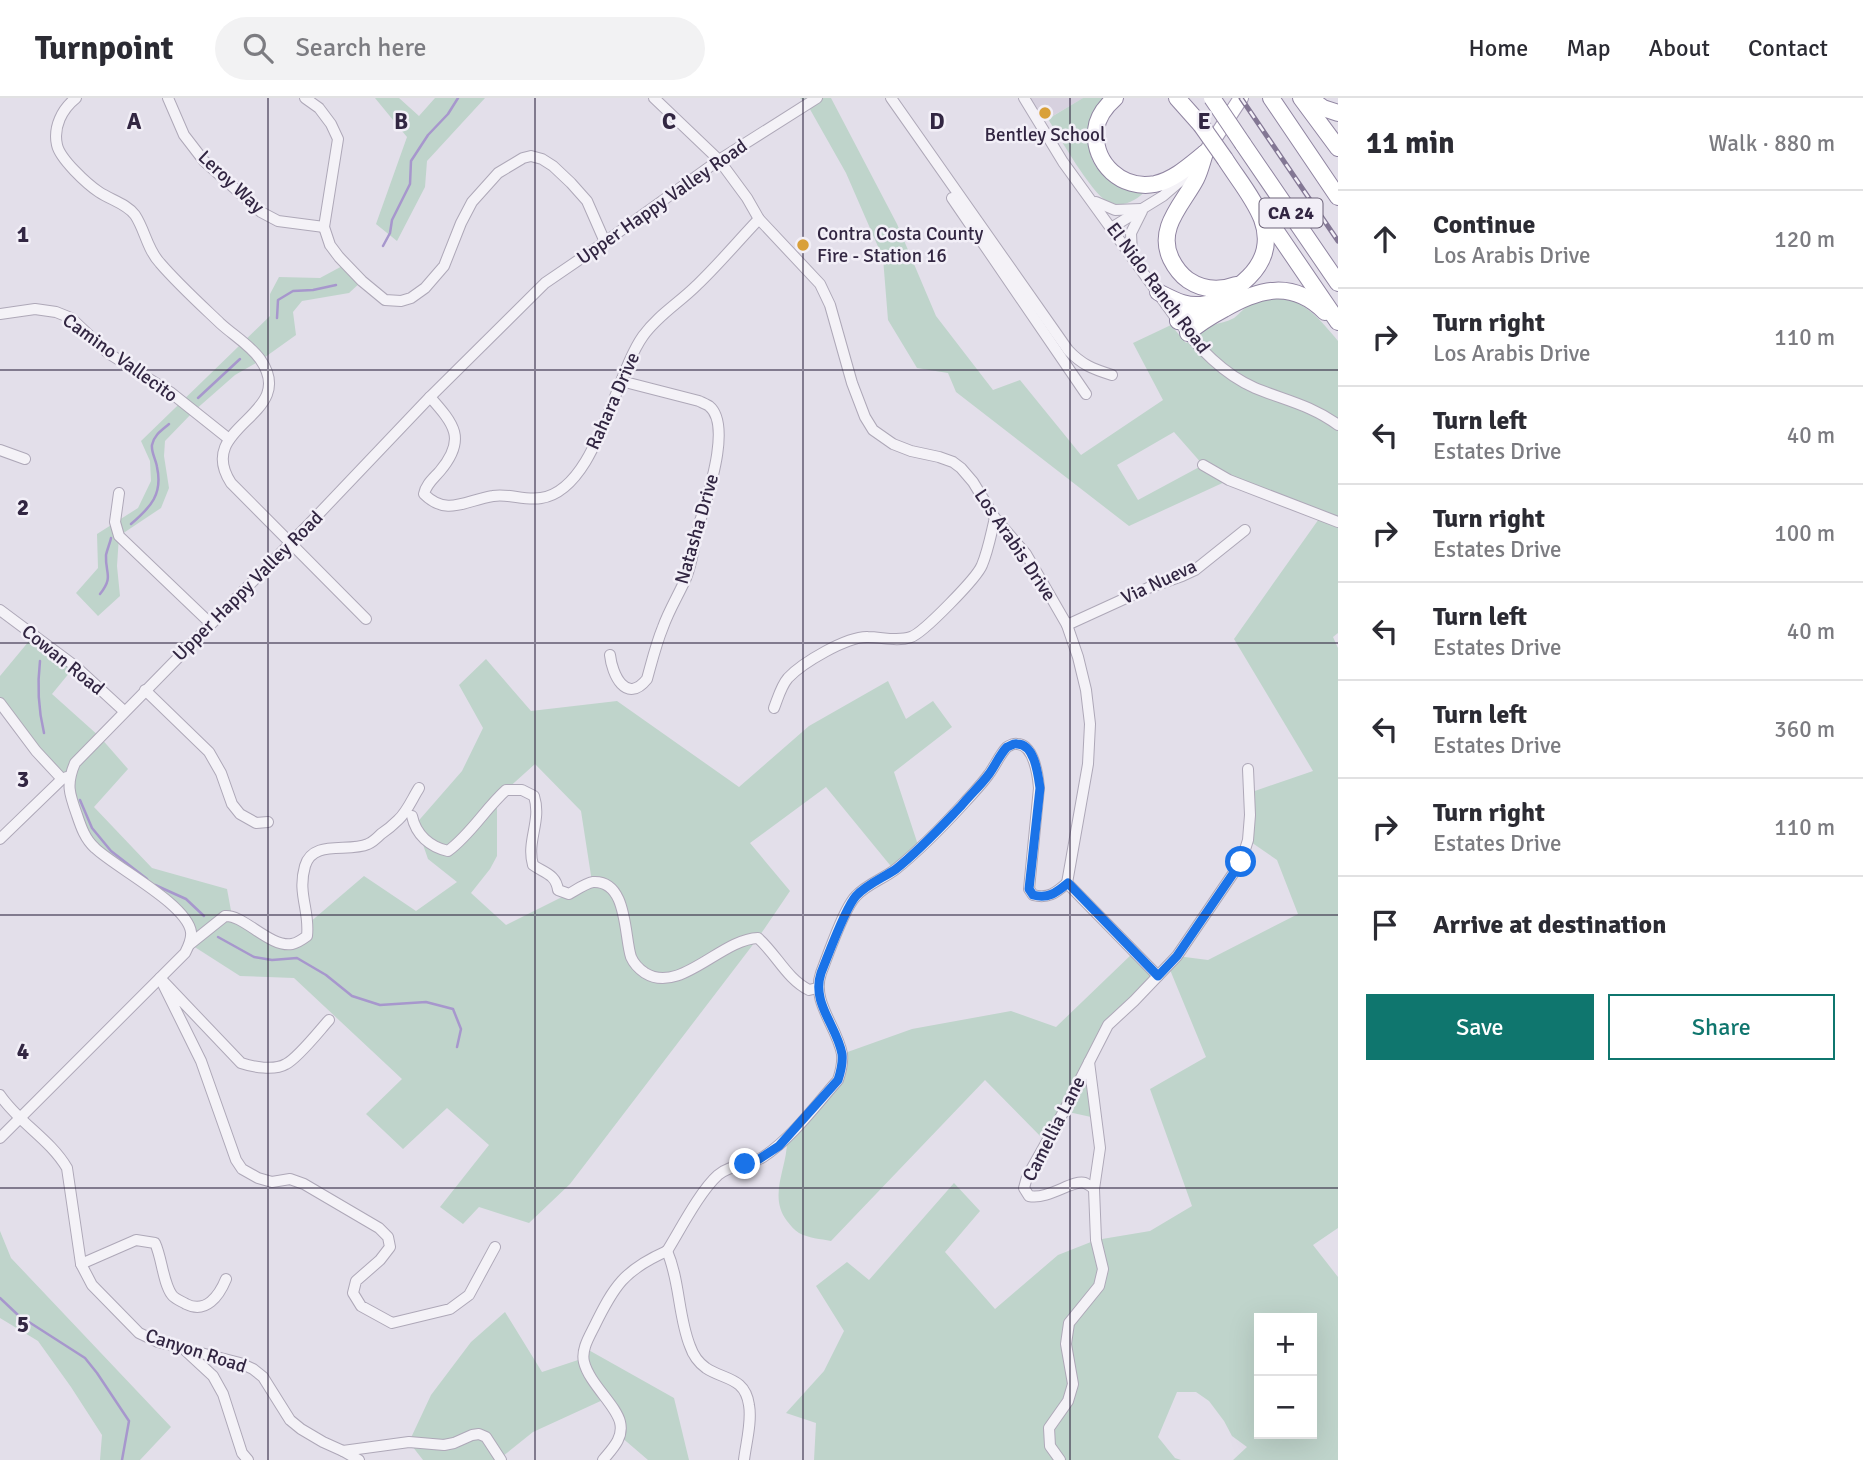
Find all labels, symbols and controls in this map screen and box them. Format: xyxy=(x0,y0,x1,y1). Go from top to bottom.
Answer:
search box xyxy=(215,17,705,80)
text: Turnpoint xyxy=(35,28,173,69)
icon: search xyxy=(239,29,277,67)
text: Search here xyxy=(295,32,427,64)
text: Home xyxy=(1468,33,1528,63)
text: Map xyxy=(1566,33,1611,63)
text: About xyxy=(1649,33,1710,63)
text: Contact xyxy=(1748,33,1828,63)
marker: Bentley School xyxy=(1037,105,1053,121)
text: A xyxy=(127,107,142,136)
text: B xyxy=(394,107,408,136)
text: C xyxy=(662,107,676,136)
text: D xyxy=(929,107,945,136)
text: E xyxy=(1197,107,1211,136)
place label: Bentley School xyxy=(985,123,1105,147)
text: 11 min xyxy=(1366,125,1455,162)
text: Walk · 880 m xyxy=(1709,129,1835,158)
street label: Upper Happy Valley Road xyxy=(572,134,752,270)
street label: Leroy Way xyxy=(193,145,269,219)
road number: CA 24 xyxy=(1260,198,1322,228)
text: Continue xyxy=(1433,209,1535,241)
street label: El Nido Ranch Road xyxy=(1101,218,1215,358)
text: 1 xyxy=(17,220,29,249)
icon: ahead xyxy=(1366,220,1404,258)
place label: Contra Costa County Fire - Station 16 xyxy=(817,222,984,268)
text: 120 m xyxy=(1774,225,1835,254)
marker: Contra Costa County Fire - Station 16 xyxy=(795,237,811,253)
text: Los Arabis Drive xyxy=(1433,241,1590,270)
text: Turn right xyxy=(1433,307,1545,339)
street label: Camino Vallecito xyxy=(58,308,182,408)
icon: right xyxy=(1366,318,1404,356)
text: 110 m xyxy=(1774,323,1835,352)
text: Los Arabis Drive xyxy=(1433,339,1590,368)
street label: Rahara Drive xyxy=(581,349,645,453)
text: Turn left xyxy=(1433,405,1527,437)
icon: left xyxy=(1366,416,1404,454)
text: 40 m xyxy=(1787,421,1835,450)
text: Estates Drive xyxy=(1433,437,1561,466)
street label: Natasha Drive xyxy=(670,471,724,587)
street label: Los Arabis Drive xyxy=(969,484,1061,606)
text: 2 xyxy=(17,493,29,522)
text: Turn right xyxy=(1433,503,1545,535)
street label: Upper Happy Valley Road xyxy=(168,506,328,666)
icon: right xyxy=(1366,514,1404,552)
text: 100 m xyxy=(1774,519,1835,548)
text: Estates Drive xyxy=(1433,535,1561,564)
street label: Via Nueva xyxy=(1117,554,1201,610)
text: Turn left xyxy=(1433,601,1527,633)
icon: left xyxy=(1366,612,1404,650)
text: 40 m xyxy=(1787,617,1835,646)
street label: Cowan Road xyxy=(17,619,109,701)
text: Estates Drive xyxy=(1433,633,1561,662)
text: Turn left xyxy=(1433,699,1527,731)
icon: left xyxy=(1366,710,1404,748)
text: 360 m xyxy=(1774,715,1835,744)
text: Estates Drive xyxy=(1433,731,1561,760)
text: 3 xyxy=(17,765,29,794)
text: Turn right xyxy=(1433,797,1545,829)
icon: right xyxy=(1366,808,1404,846)
text: 110 m xyxy=(1774,813,1835,842)
text: Estates Drive xyxy=(1433,829,1561,858)
route start xyxy=(1225,846,1256,877)
icon: arrive xyxy=(1366,906,1404,944)
text: Arrive at destination xyxy=(1433,909,1666,941)
button: Save xyxy=(1366,994,1594,1060)
button: Share xyxy=(1608,994,1835,1060)
text: 4 xyxy=(17,1037,29,1066)
street label: Camellia Lane xyxy=(1017,1072,1091,1186)
route end xyxy=(729,1148,760,1179)
text: 5 xyxy=(17,1310,29,1339)
map controls xyxy=(1254,1313,1317,1439)
button: + xyxy=(1254,1313,1317,1376)
street label: Canyon Road xyxy=(142,1323,250,1379)
button: − xyxy=(1254,1376,1317,1439)

